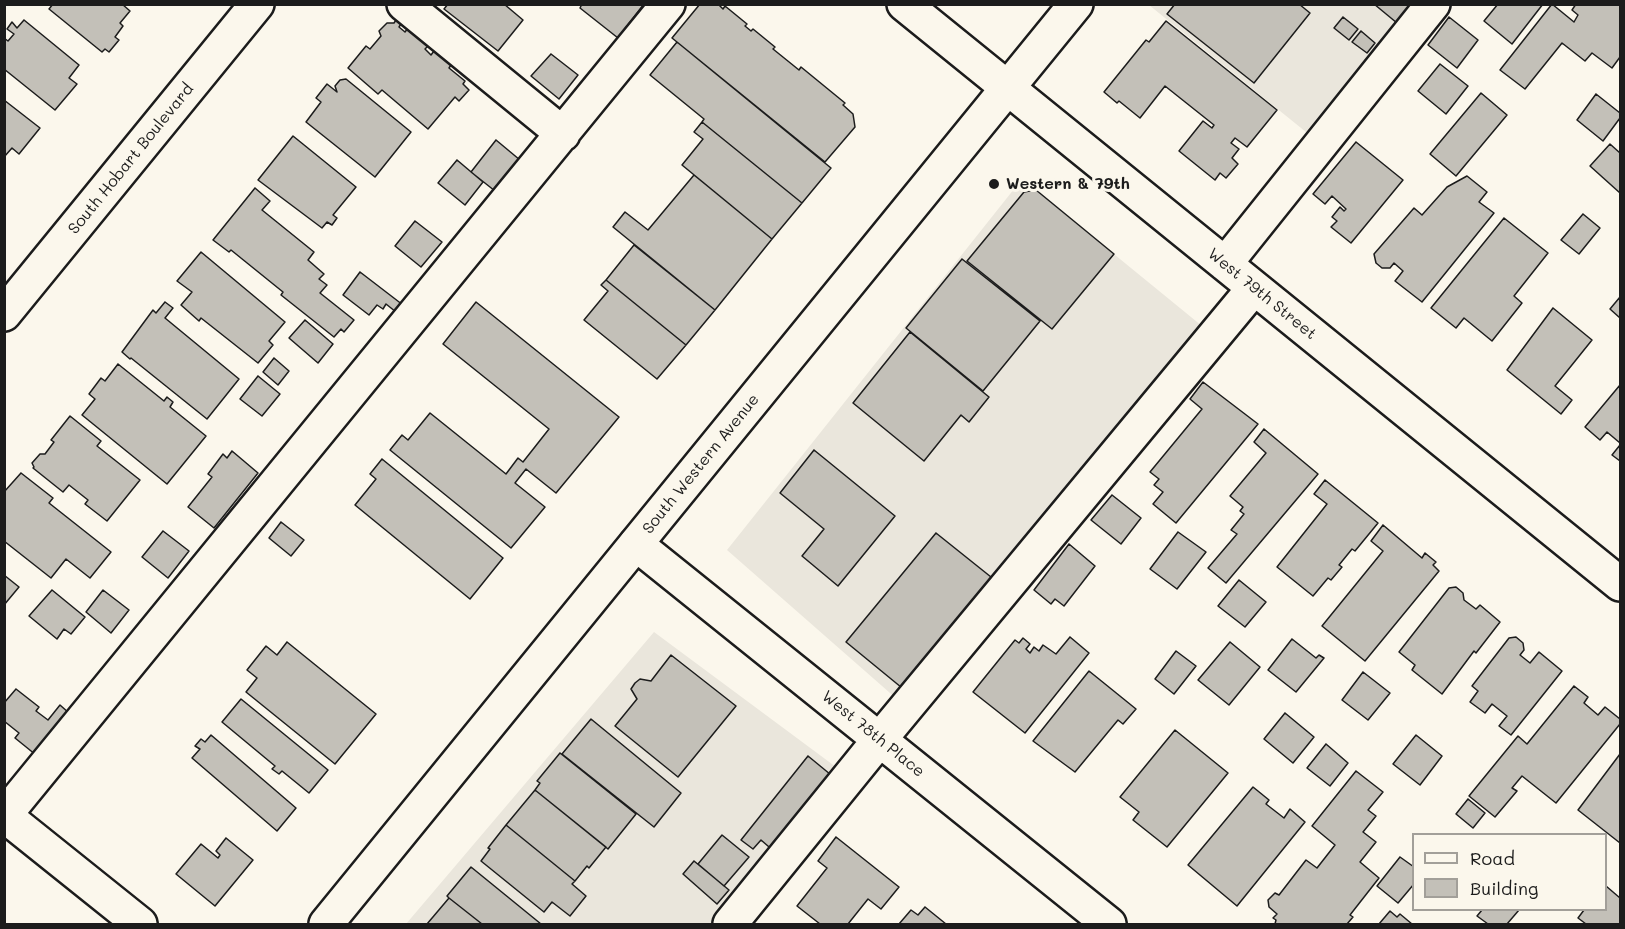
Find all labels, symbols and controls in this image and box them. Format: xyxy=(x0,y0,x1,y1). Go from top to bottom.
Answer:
street label: South Hobart Boulevard xyxy=(64,80,198,238)
place label: Western & 79th xyxy=(1006,174,1130,194)
marker: Western & 79th xyxy=(987,177,1001,191)
street label: West 79th Street xyxy=(1204,244,1320,344)
street label: South Western Avenue xyxy=(639,390,763,538)
street label: West 78th Place xyxy=(818,687,928,781)
legend xyxy=(1412,833,1607,911)
text: Road xyxy=(1470,846,1515,870)
text: Building xyxy=(1470,876,1538,900)

